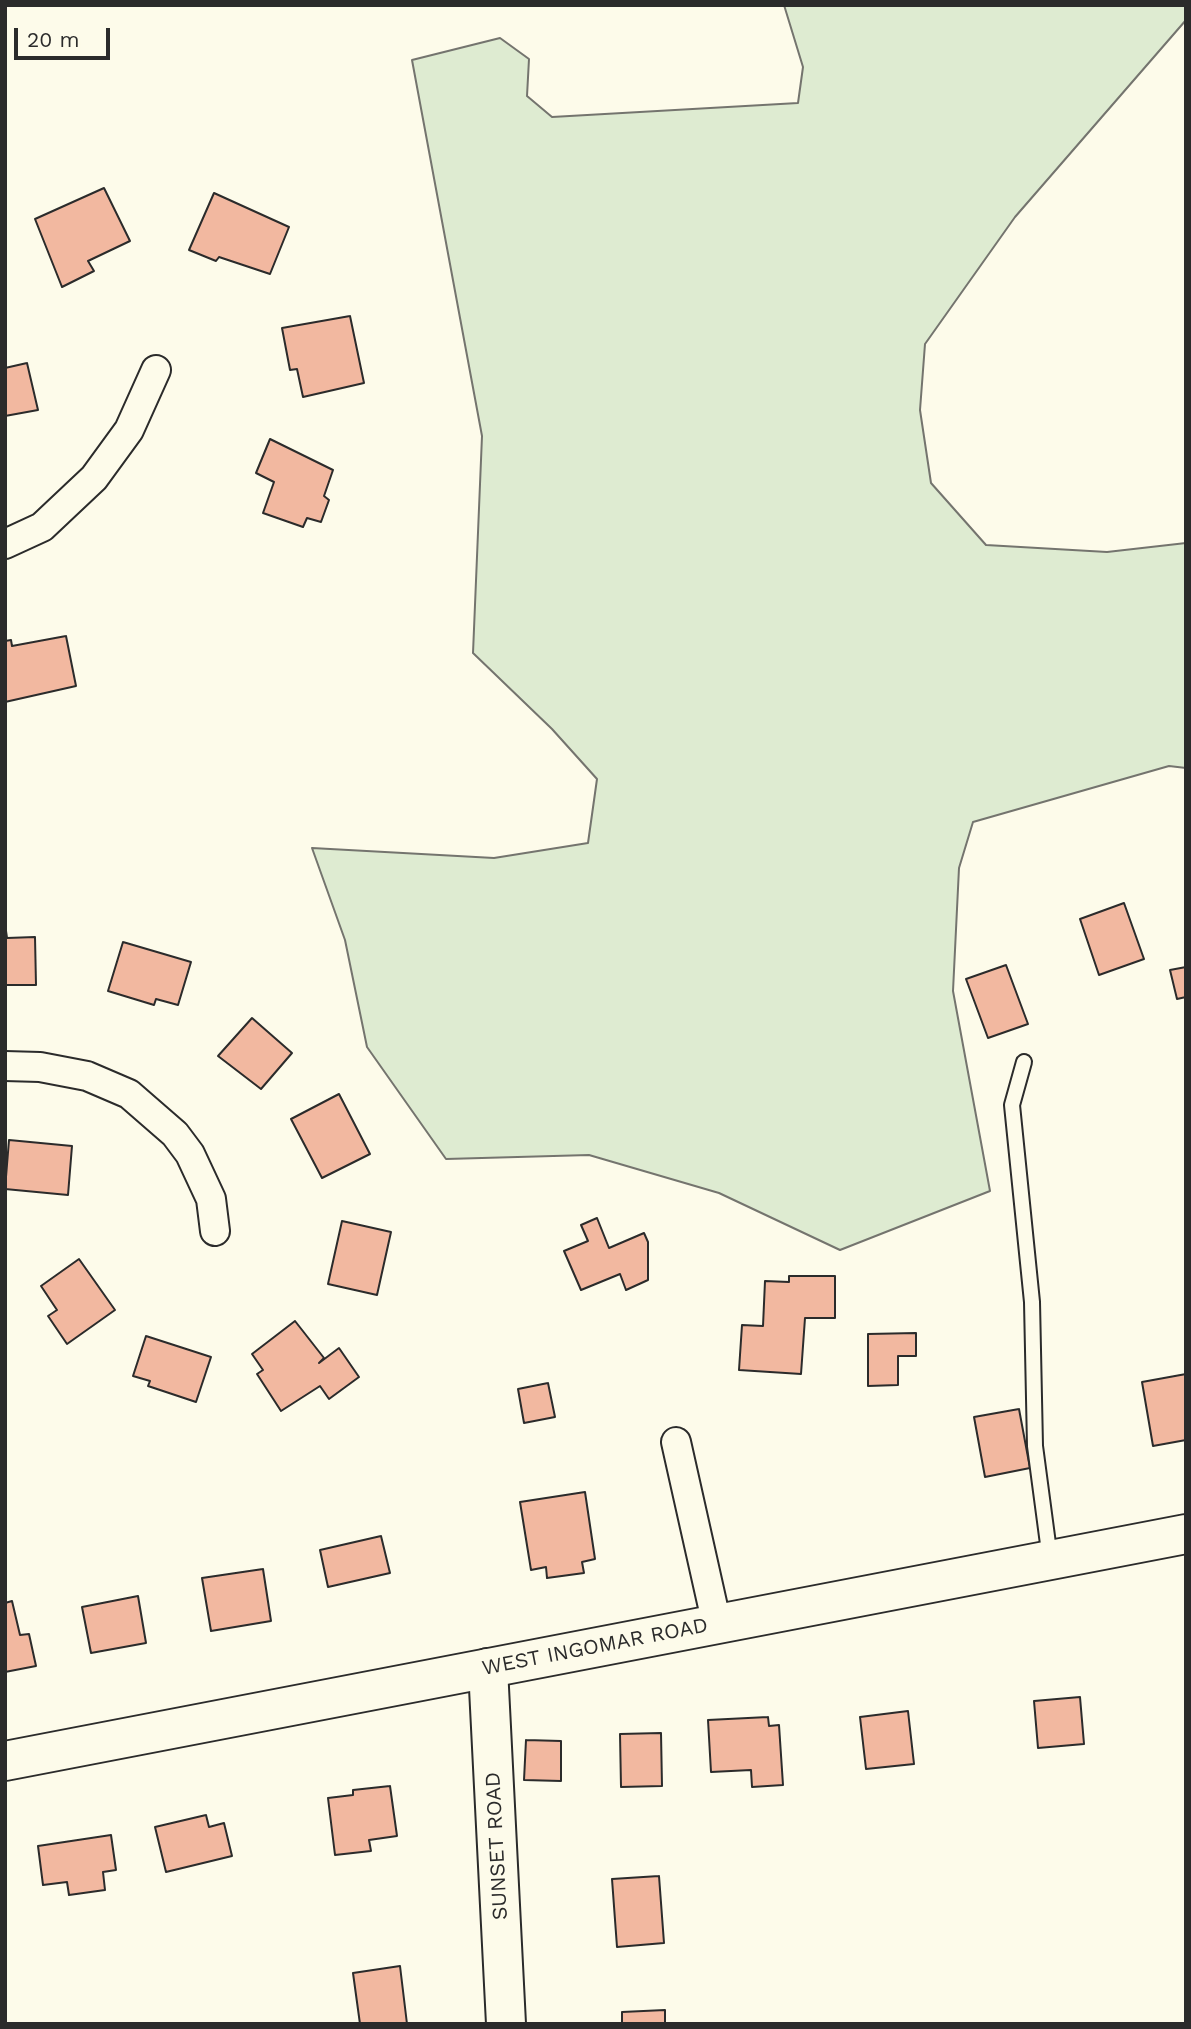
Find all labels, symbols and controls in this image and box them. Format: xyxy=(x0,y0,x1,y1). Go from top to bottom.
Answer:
scale bar xyxy=(18,14,114,58)
text: 20 m xyxy=(27,27,79,52)
street label: WEST INGOMAR ROAD xyxy=(480,1613,710,1681)
street label: SUNSET ROAD xyxy=(481,1771,513,1921)

